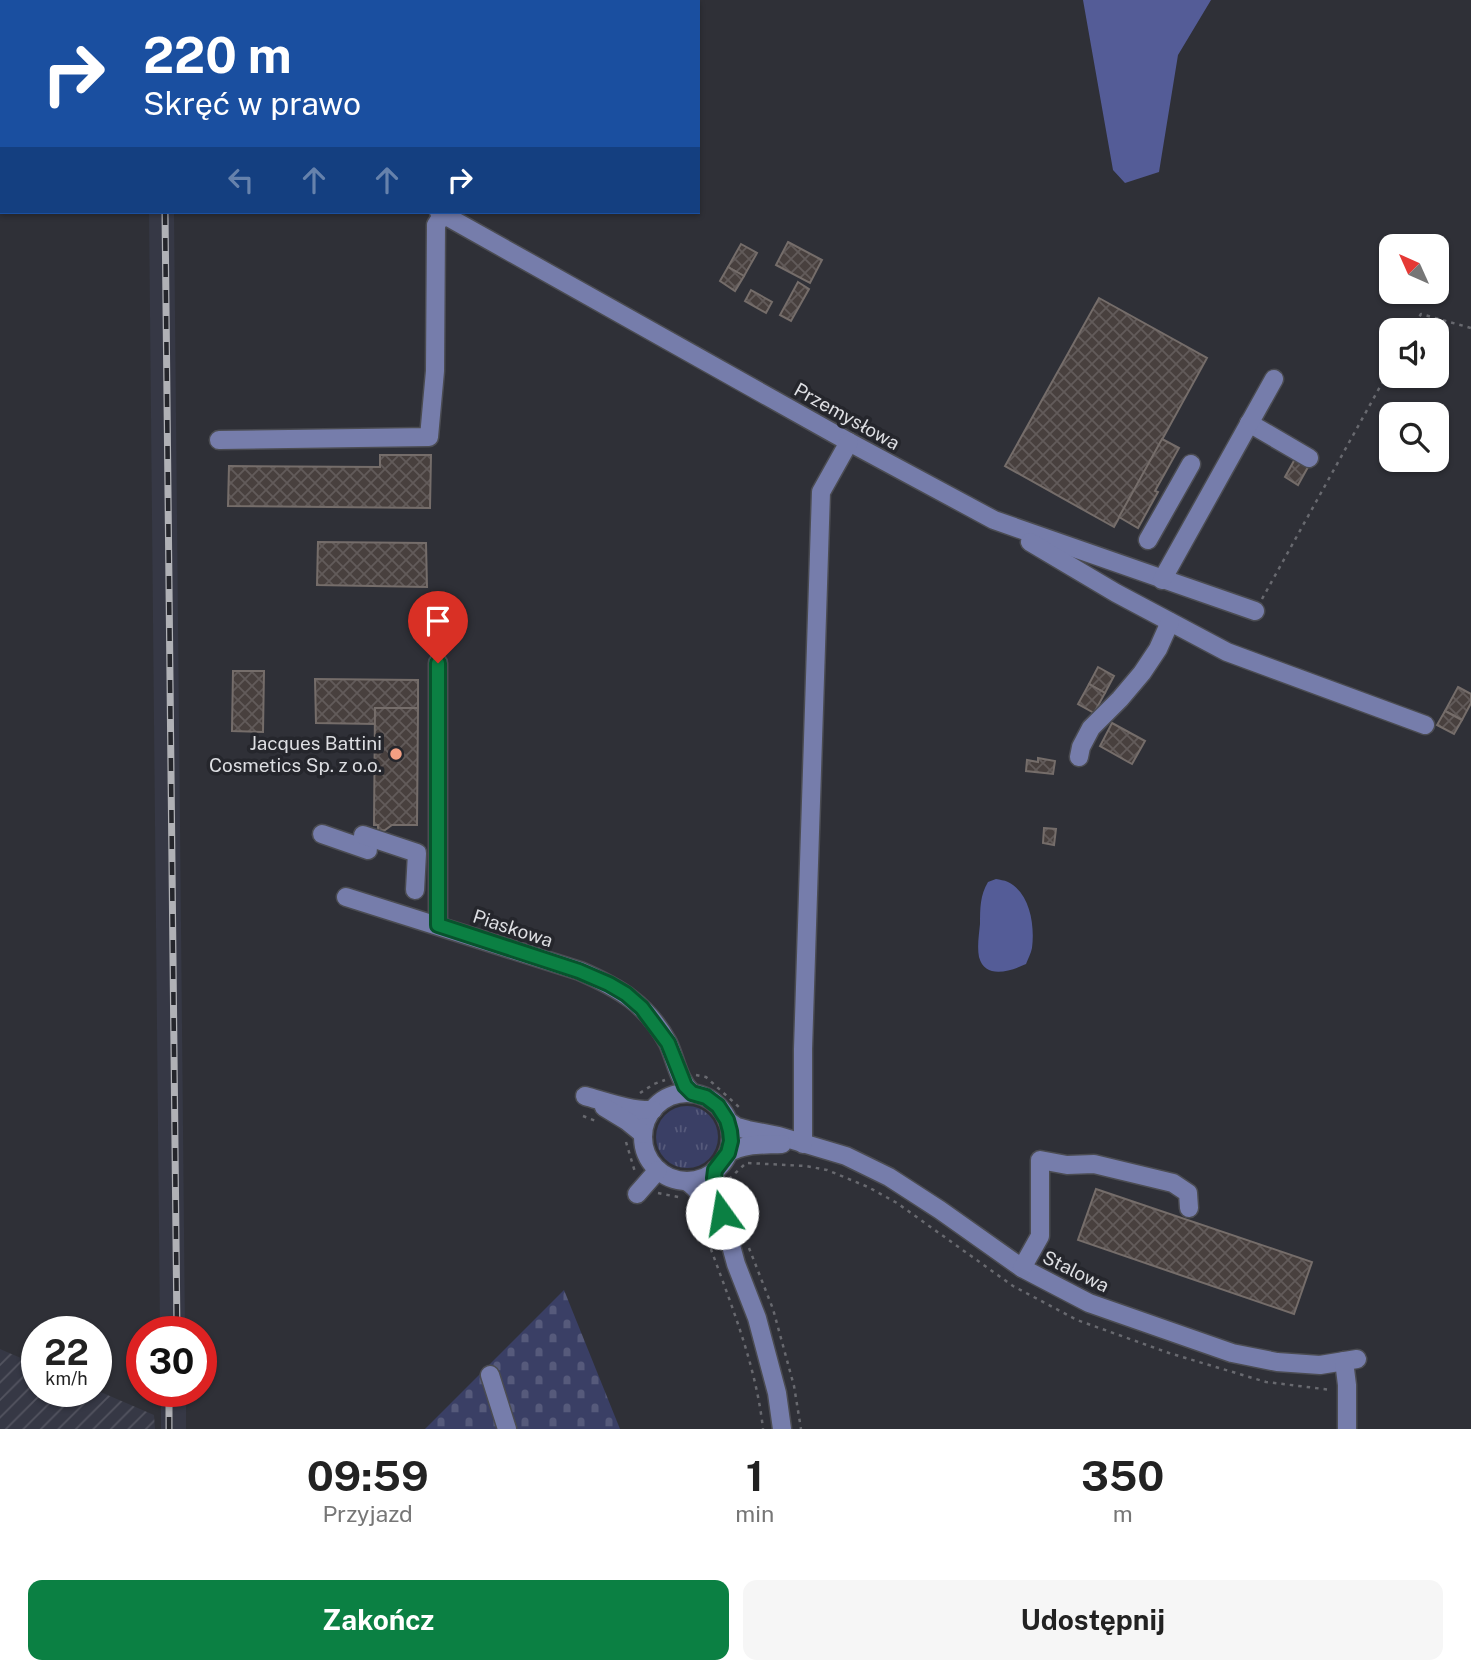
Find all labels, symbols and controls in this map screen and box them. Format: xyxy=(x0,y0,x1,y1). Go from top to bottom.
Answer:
text: 220 m xyxy=(143,26,292,84)
icon: right xyxy=(28,28,119,119)
text: Skręć w prawo xyxy=(143,85,361,122)
icon: left xyxy=(222,161,260,199)
icon: ahead xyxy=(295,161,333,199)
icon: ahead xyxy=(368,161,406,199)
icon: right xyxy=(441,161,479,199)
north arrow xyxy=(1379,234,1449,304)
map controls xyxy=(1379,234,1449,472)
button: sound xyxy=(1379,318,1449,388)
street label: Przemysłowa xyxy=(790,378,904,454)
button: search xyxy=(1379,402,1449,472)
pin xyxy=(408,591,468,663)
icon: arrive xyxy=(419,602,457,640)
place label: Jacques Battini Cosmetics Sp. z o.o. xyxy=(209,732,382,776)
marker: Jacques Battini Cosmetics Sp. z o.o. xyxy=(388,746,404,762)
street label: Piaskowa xyxy=(470,905,556,951)
position arrow xyxy=(685,1176,759,1250)
street label: Stalowa xyxy=(1039,1246,1113,1296)
speed limit sign: 30 xyxy=(126,1316,217,1407)
text: 22 xyxy=(44,1332,89,1373)
text: km/h xyxy=(45,1368,88,1389)
text: 09:59 xyxy=(307,1451,429,1500)
text: 1 xyxy=(746,1451,764,1500)
text: 350 xyxy=(1081,1451,1164,1500)
text: Przyjazd xyxy=(322,1500,413,1527)
text: min xyxy=(735,1500,774,1527)
text: m xyxy=(1113,1500,1133,1527)
button: Zakończ xyxy=(28,1580,729,1660)
button: Udostępnij xyxy=(743,1580,1443,1660)

